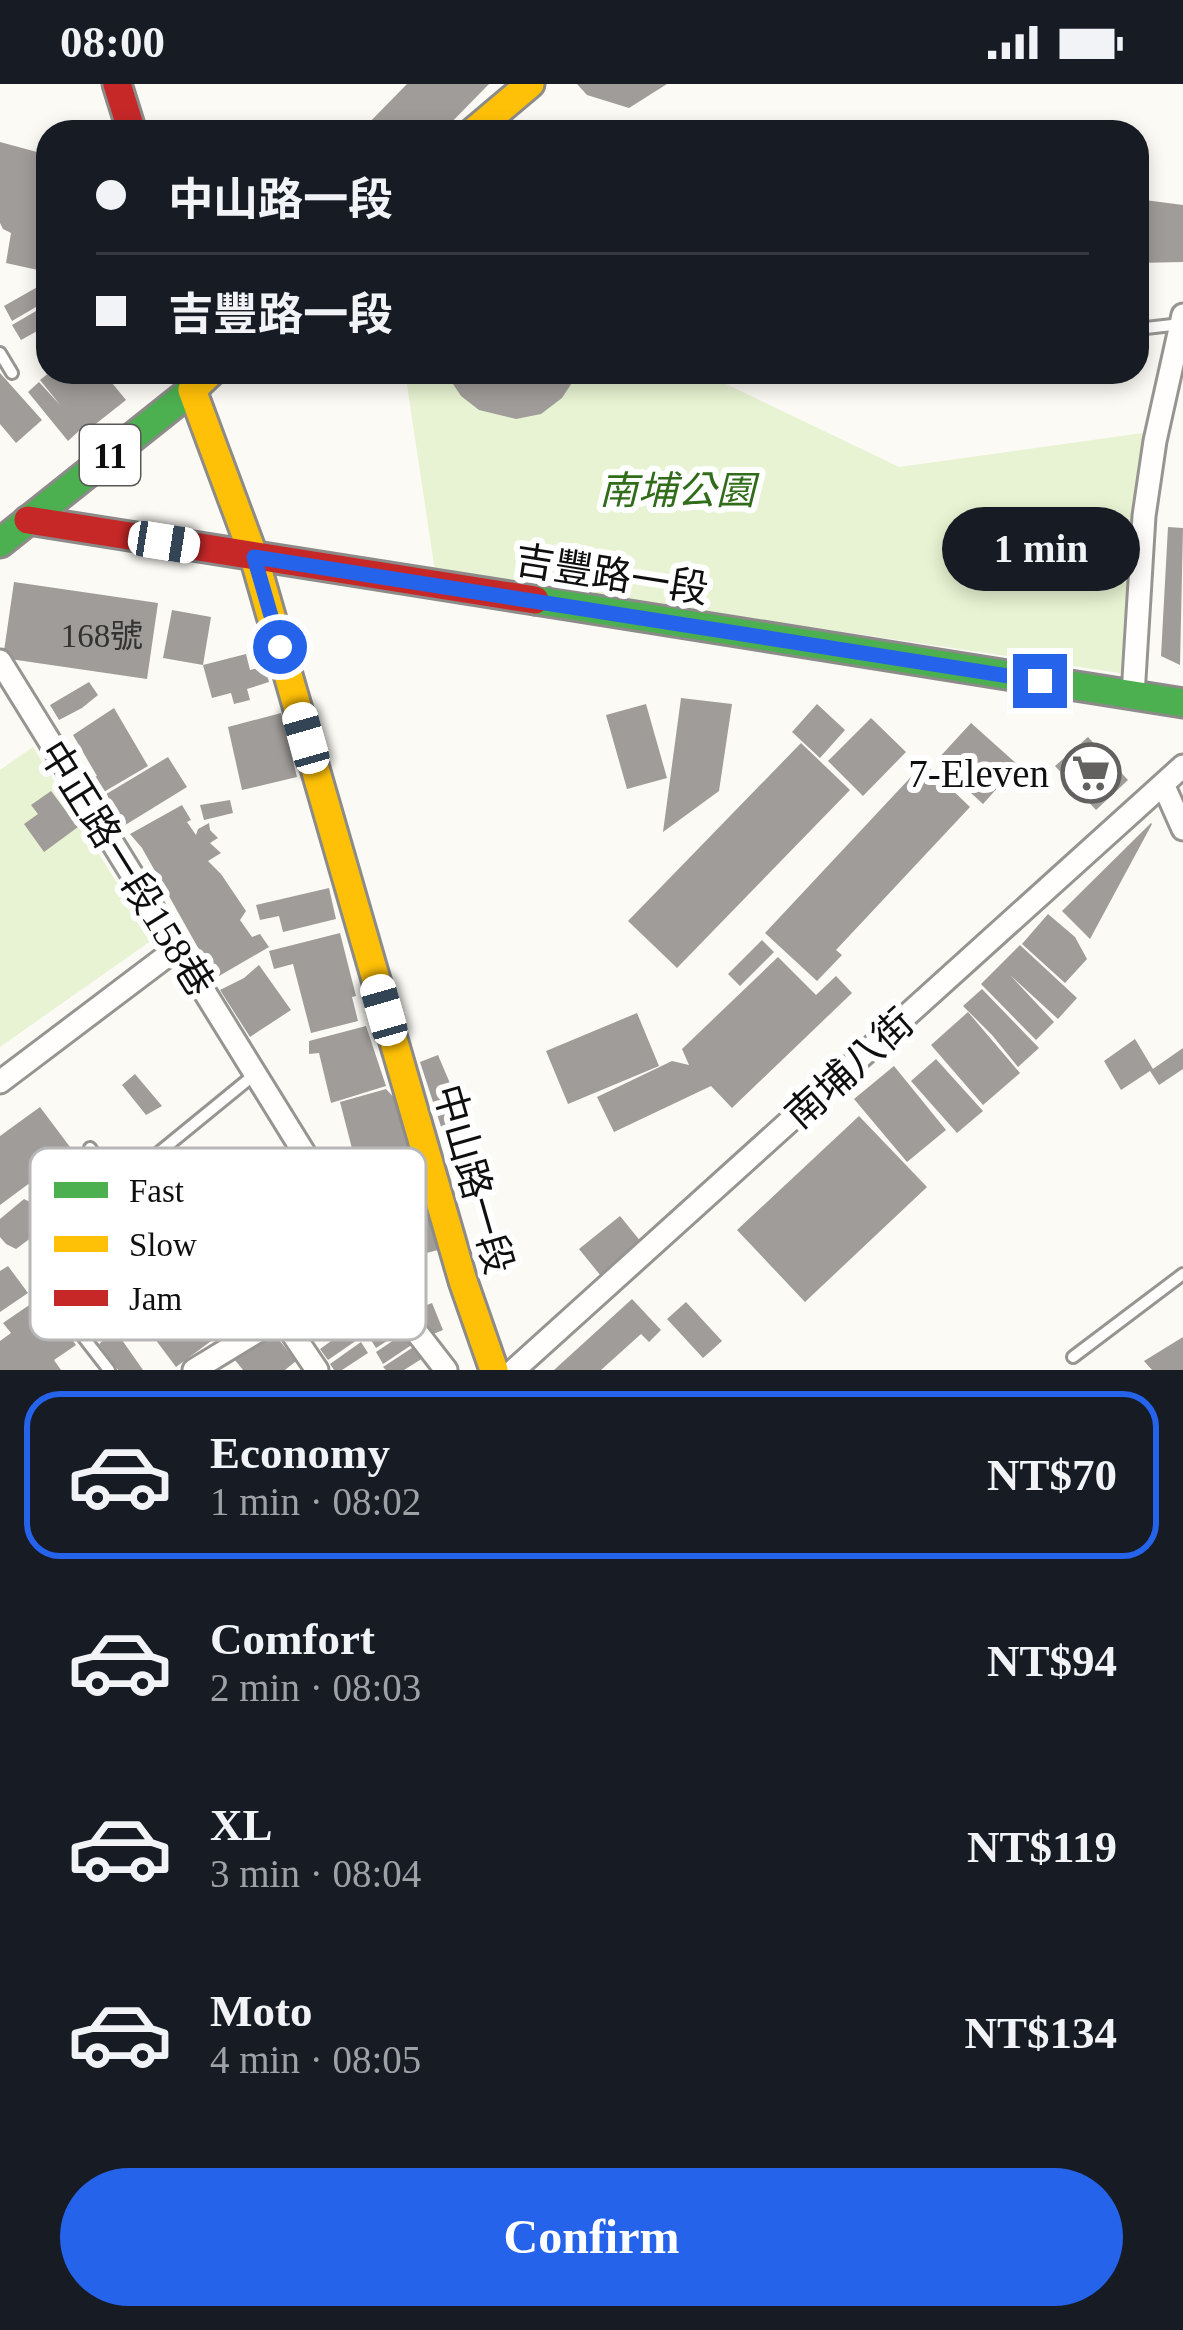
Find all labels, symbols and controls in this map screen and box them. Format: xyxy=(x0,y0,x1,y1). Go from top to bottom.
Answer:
text: 08:00 xyxy=(60,17,165,67)
text: 中山路一段 xyxy=(168,175,393,225)
text: 吉豐路一段 xyxy=(168,290,393,340)
road number: 11 xyxy=(80,425,140,485)
park label: 南埔公園 xyxy=(599,469,760,512)
callout: 1 min xyxy=(941,507,1139,591)
car xyxy=(126,519,202,565)
text: 1 min xyxy=(994,527,1088,570)
street label: 吉豐路一段 xyxy=(512,538,712,611)
house number: 168號 xyxy=(61,618,143,654)
route start xyxy=(253,620,307,674)
route end xyxy=(1013,654,1067,708)
car xyxy=(279,698,333,778)
street label: 中正路一段158巷 xyxy=(31,733,222,1004)
supermarket icon: 7-Eleven xyxy=(1060,742,1122,804)
place label: 7-Eleven xyxy=(908,752,1049,795)
car xyxy=(357,970,411,1050)
street label: 南埔八街 xyxy=(777,1000,922,1137)
street label: 中山路一段 xyxy=(426,1079,521,1279)
legend xyxy=(30,1148,426,1340)
text: Fast xyxy=(129,1173,184,1209)
text: Slow xyxy=(129,1227,197,1263)
text: Jam xyxy=(129,1281,182,1317)
icon: car xyxy=(66,1421,174,1529)
text: Economy xyxy=(210,1428,390,1478)
text: NT$70 xyxy=(987,1450,1117,1500)
text: 1 min · 08:02 xyxy=(210,1480,421,1523)
icon: car xyxy=(66,1607,174,1715)
text: Comfort xyxy=(210,1614,375,1664)
text: NT$94 xyxy=(987,1636,1117,1686)
text: 2 min · 08:03 xyxy=(210,1666,421,1709)
icon: car xyxy=(66,1793,174,1901)
text: XL xyxy=(210,1800,273,1850)
text: NT$119 xyxy=(967,1822,1117,1872)
text: 3 min · 08:04 xyxy=(210,1852,421,1895)
icon: car xyxy=(66,1979,174,2087)
text: Moto xyxy=(210,1986,312,2036)
text: NT$134 xyxy=(964,2008,1117,2058)
text: 4 min · 08:05 xyxy=(210,2038,421,2081)
button: Confirm xyxy=(60,2168,1123,2306)

